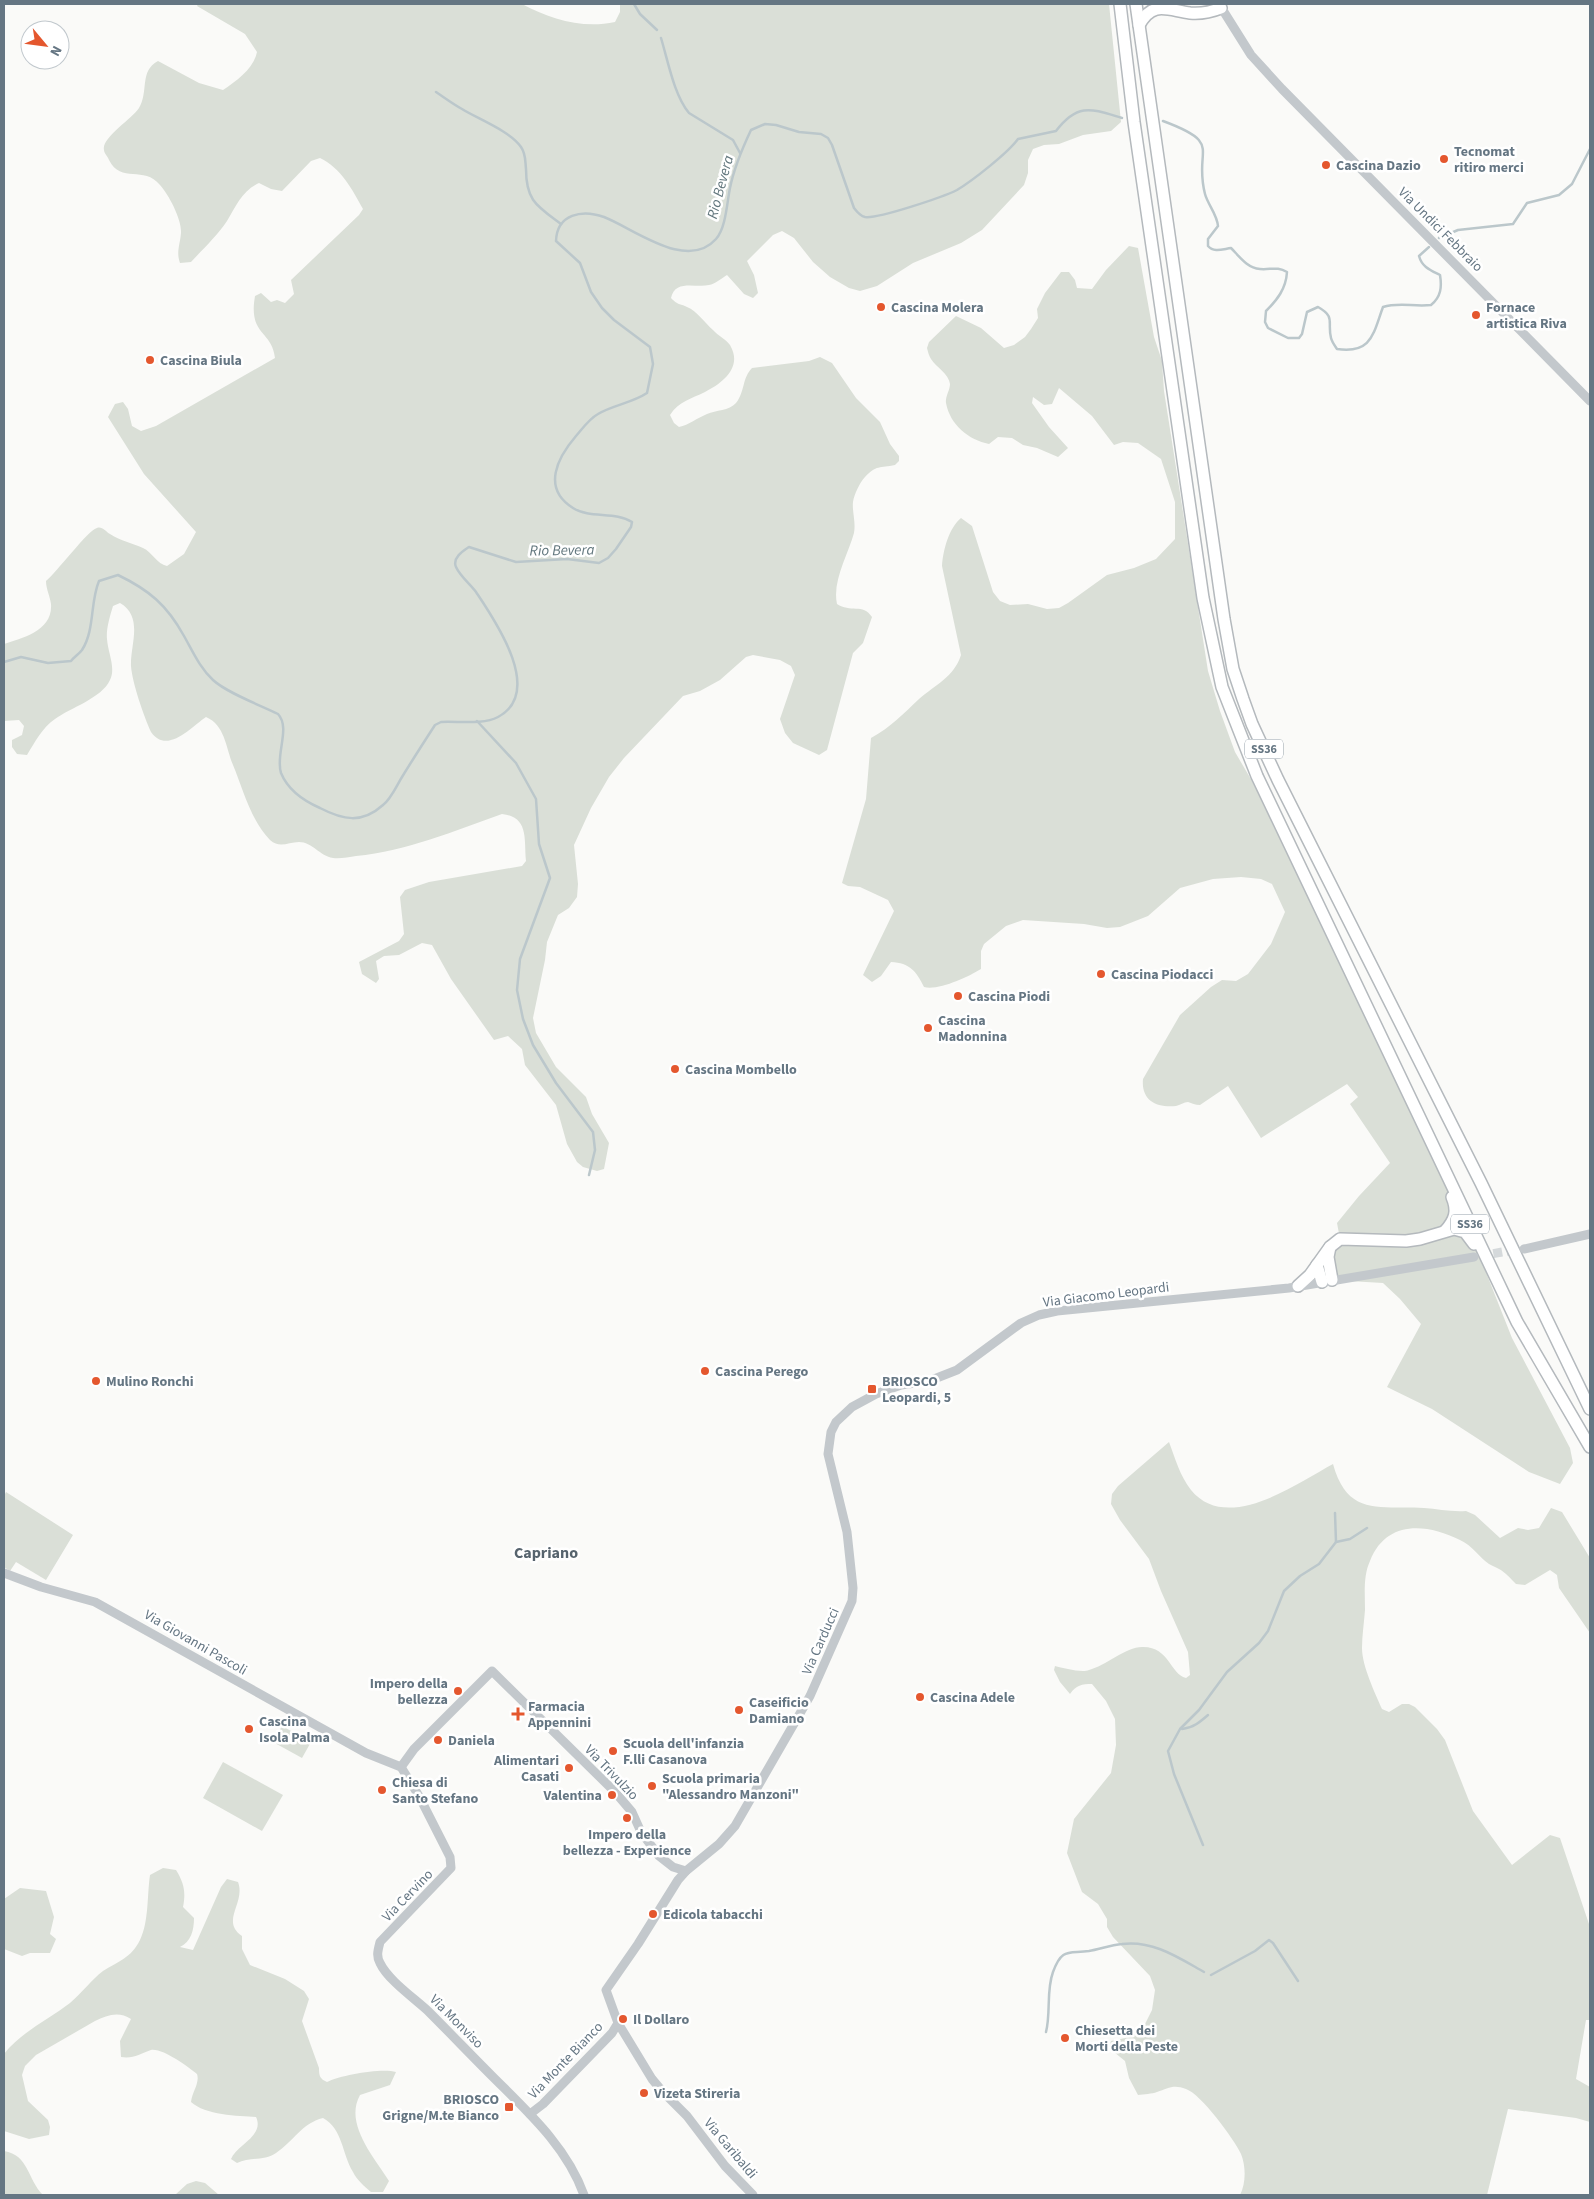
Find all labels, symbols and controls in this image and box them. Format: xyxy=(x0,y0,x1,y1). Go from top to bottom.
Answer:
north arrow xyxy=(20,20,70,70)
text: N xyxy=(44,42,66,60)
place label: Tecnomat ritiro merci xyxy=(1454,142,1524,178)
water label: Rio Bevera xyxy=(702,153,739,221)
marker: Tecnomat ritiro merci xyxy=(1438,153,1450,165)
place label: Cascina Dazio xyxy=(1336,156,1421,176)
marker: Cascina Dazio xyxy=(1320,159,1332,171)
street label: Via Undici Febbraio xyxy=(1393,183,1487,277)
place label: Cascina Molera xyxy=(891,298,984,318)
place label: Fornace artistica Riva xyxy=(1486,298,1567,334)
marker: Cascina Molera xyxy=(875,301,887,313)
marker: Fornace artistica Riva xyxy=(1470,309,1482,321)
place label: Cascina Biula xyxy=(160,351,242,371)
marker: Cascina Biula xyxy=(144,354,156,366)
water label: Rio Bevera xyxy=(529,539,595,562)
road number: SS36 xyxy=(1245,740,1283,759)
place label: Cascina Piodacci xyxy=(1111,965,1213,985)
marker: Cascina Piodacci xyxy=(1095,968,1107,980)
place label: Cascina Piodi xyxy=(968,987,1050,1007)
marker: Cascina Piodi xyxy=(952,990,964,1002)
place label: Cascina Madonnina xyxy=(938,1011,1007,1047)
marker: Cascina Madonnina xyxy=(922,1022,934,1034)
place label: Cascina Mombello xyxy=(685,1060,797,1080)
marker: Cascina Mombello xyxy=(669,1063,681,1075)
road number: SS36 xyxy=(1451,1214,1489,1234)
street label: Via Giacomo Leopardi xyxy=(1042,1277,1170,1313)
place label: Cascina Perego xyxy=(715,1362,808,1382)
marker: Cascina Perego xyxy=(699,1365,711,1377)
place label: Mulino Ronchi xyxy=(106,1372,194,1392)
place label: BRIOSCO Leopardi, 5 xyxy=(882,1372,951,1408)
marker: Mulino Ronchi xyxy=(90,1375,102,1387)
marker: BRIOSCO Leopardi, 5 xyxy=(866,1383,878,1395)
district label: Capriano xyxy=(514,1542,578,1564)
street label: Via Giovanni Pascoli xyxy=(140,1605,251,1681)
street label: Via Carducci xyxy=(797,1605,845,1678)
place label: Impero della bellezza xyxy=(370,1674,448,1710)
marker: Impero della bellezza xyxy=(452,1685,464,1697)
place label: Cascina Adele xyxy=(930,1688,1015,1708)
marker: Cascina Adele xyxy=(914,1691,926,1703)
place label: Caseificio Damiano xyxy=(749,1693,809,1729)
place label: Farmacia Appennini xyxy=(527,1697,591,1733)
marker: Caseificio Damiano xyxy=(733,1704,745,1716)
marker: Farmacia Appennini xyxy=(512,1708,524,1720)
place label: Cascina Isola Palma xyxy=(259,1712,330,1748)
marker: Cascina Isola Palma xyxy=(243,1723,255,1735)
place label: Daniela xyxy=(448,1731,495,1751)
marker: Daniela xyxy=(432,1734,444,1746)
place label: Scuola dell'infanzia F.lli Casanova xyxy=(623,1734,744,1770)
street label: Via Trivulzio xyxy=(580,1740,643,1805)
marker: Scuola dell'infanzia F.lli Casanova xyxy=(607,1745,619,1757)
place label: Alimentari Casati xyxy=(493,1751,559,1787)
marker: Alimentari Casati xyxy=(563,1762,575,1774)
place label: Scuola primaria "Alessandro Manzoni" xyxy=(662,1769,799,1805)
place label: Chiesa di Santo Stefano xyxy=(392,1773,478,1809)
marker: Scuola primaria "Alessandro Manzoni" xyxy=(646,1780,658,1792)
marker: Chiesa di Santo Stefano xyxy=(376,1784,388,1796)
place label: Valentina xyxy=(542,1786,602,1806)
marker: Valentina xyxy=(606,1789,618,1801)
marker: Impero della bellezza - Experience xyxy=(621,1812,633,1824)
place label: Impero della bellezza - Experience xyxy=(563,1825,691,1861)
street label: Via Cervino xyxy=(378,1865,438,1926)
place label: Edicola tabacchi xyxy=(663,1905,763,1925)
marker: Edicola tabacchi xyxy=(647,1908,659,1920)
street label: Via Monviso xyxy=(425,1990,488,2053)
place label: Il Dollaro xyxy=(633,2010,689,2030)
marker: Il Dollaro xyxy=(617,2013,629,2025)
street label: Via Monte Bianco xyxy=(524,2018,608,2104)
place label: Chiesetta dei Morti della Peste xyxy=(1075,2021,1178,2057)
marker: Chiesetta dei Morti della Peste xyxy=(1059,2032,1071,2044)
place label: Vizeta Stireria xyxy=(653,2084,740,2104)
marker: Vizeta Stireria xyxy=(638,2087,650,2099)
place label: BRIOSCO Grigne/M.te Bianco xyxy=(382,2090,499,2126)
marker: BRIOSCO Grigne/M.te Bianco xyxy=(503,2101,515,2113)
street label: Via Garibaldi xyxy=(699,2114,762,2183)

